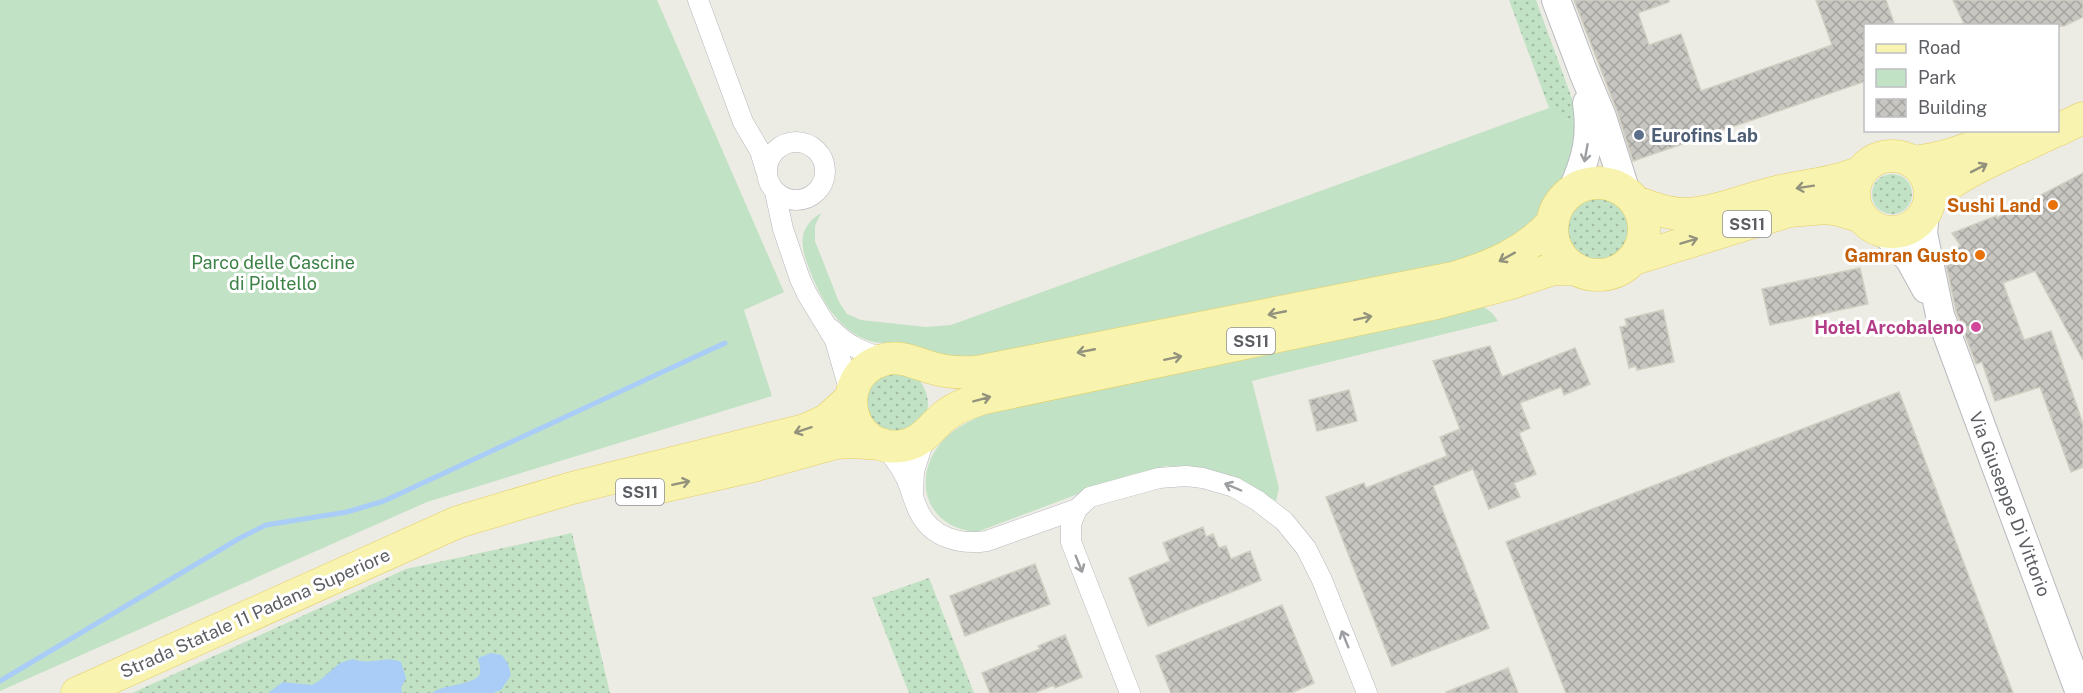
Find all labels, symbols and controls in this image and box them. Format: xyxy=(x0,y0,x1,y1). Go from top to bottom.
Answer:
legend xyxy=(1864,24,2059,132)
text: Road xyxy=(1918,37,1961,58)
text: Park xyxy=(1918,67,1956,88)
text: Building xyxy=(1918,97,1987,118)
place label: Eurofins Lab xyxy=(1651,125,1758,146)
marker: Eurofins Lab xyxy=(1632,128,1646,142)
one-way arrow xyxy=(1580,143,1591,163)
one-way arrow xyxy=(1970,162,1988,174)
one-way arrow xyxy=(1796,182,1815,193)
place label: Sushi Land xyxy=(1947,195,2041,216)
marker: Sushi Land xyxy=(2046,198,2060,212)
road number: SS11 xyxy=(1723,211,1771,237)
one-way arrow xyxy=(1679,235,1698,246)
place label: Gamran Gusto xyxy=(1845,245,1968,266)
marker: Gamran Gusto xyxy=(1973,248,1987,262)
park label: Parco delle Cascine di Pioltello xyxy=(191,252,355,294)
one-way arrow xyxy=(1499,252,1516,264)
one-way arrow xyxy=(1268,308,1287,320)
one-way arrow xyxy=(1354,311,1373,323)
place label: Hotel Arcobaleno xyxy=(1814,317,1964,338)
marker: Hotel Arcobaleno xyxy=(1969,320,1983,334)
road number: SS11 xyxy=(1227,328,1275,354)
one-way arrow xyxy=(1077,346,1096,357)
one-way arrow xyxy=(1162,352,1182,363)
one-way arrow xyxy=(972,393,991,404)
street label: Via Giuseppe Di Vittorio xyxy=(1965,409,2055,599)
one-way arrow xyxy=(794,425,813,436)
one-way arrow xyxy=(672,476,691,488)
road number: SS11 xyxy=(616,479,664,505)
one-way arrow xyxy=(1225,481,1243,492)
street label: Strada Statale 11 Padana Superiore xyxy=(117,544,393,682)
one-way arrow xyxy=(1074,555,1085,573)
one-way arrow xyxy=(1339,630,1350,648)

